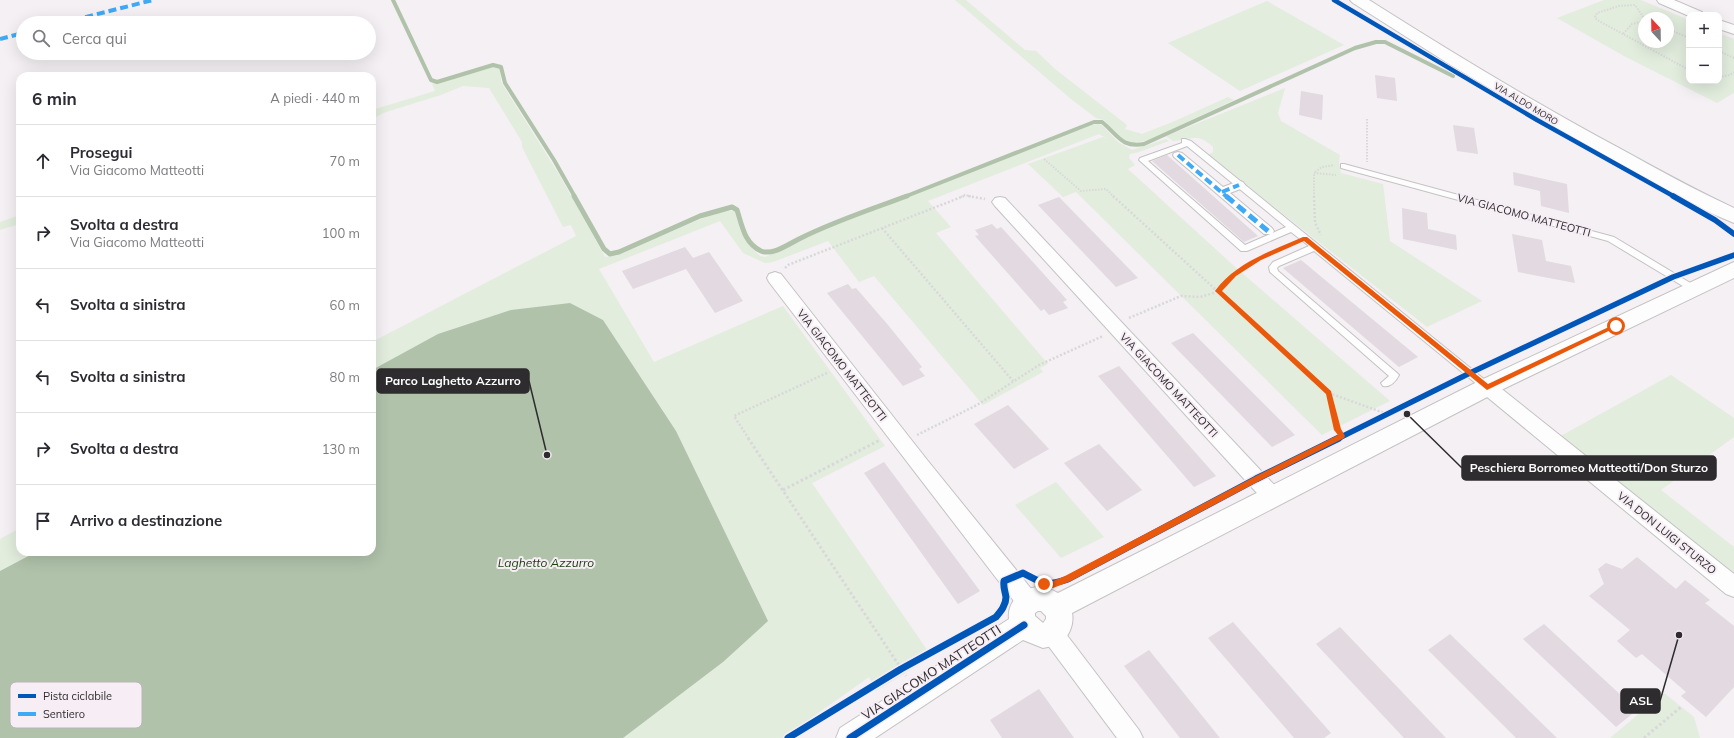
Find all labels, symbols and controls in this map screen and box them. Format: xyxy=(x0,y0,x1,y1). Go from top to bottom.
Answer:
north arrow xyxy=(1638,12,1674,48)
map controls xyxy=(1686,12,1722,84)
button: + xyxy=(1686,12,1722,48)
search box xyxy=(16,16,376,60)
icon: search xyxy=(30,27,52,49)
text: Cerca qui xyxy=(62,29,127,48)
button: − xyxy=(1686,48,1722,84)
street label: VIA ALDO MORO xyxy=(1492,80,1560,127)
text: 6 min xyxy=(32,88,77,109)
text: A piedi · 440 m xyxy=(270,90,360,106)
text: Prosegui xyxy=(70,143,132,162)
icon: ahead xyxy=(32,150,54,172)
text: 70 m xyxy=(330,153,360,169)
text: Via Giacomo Matteotti xyxy=(70,162,204,178)
street label: VIA GIACOMO MATTEOTTI xyxy=(1456,190,1592,240)
text: Svolta a destra xyxy=(70,215,179,234)
icon: right xyxy=(32,222,54,244)
text: 100 m xyxy=(322,225,360,241)
text: Via Giacomo Matteotti xyxy=(70,234,204,250)
icon: left xyxy=(32,294,54,316)
text: Svolta a sinistra xyxy=(70,295,186,314)
text: 60 m xyxy=(330,297,360,313)
street label: VIA GIACOMO MATTEOTTI xyxy=(794,306,890,424)
route start xyxy=(1607,317,1625,335)
street label: VIA GIACOMO MATTEOTTI xyxy=(1117,330,1221,440)
icon: left xyxy=(32,366,54,388)
text: Svolta a sinistra xyxy=(70,367,186,386)
text: 80 m xyxy=(330,369,360,385)
callout: Parco Laghetto Azzurro xyxy=(377,369,529,393)
text: Parco Laghetto Azzurro xyxy=(385,373,521,388)
icon: right xyxy=(32,438,54,460)
text: Svolta a destra xyxy=(70,439,179,458)
text: 130 m xyxy=(322,441,360,457)
callout: Peschiera Borromeo Matteotti/Don Sturzo xyxy=(1462,456,1716,480)
text: Peschiera Borromeo Matteotti/Don Sturzo xyxy=(1470,460,1708,475)
street label: VIA DON LUIGI STURZO xyxy=(1615,489,1719,577)
icon: arrive xyxy=(32,510,54,532)
text: Arrivo a destinazione xyxy=(70,511,222,530)
water label: Laghetto Azzurro xyxy=(498,555,594,570)
route end xyxy=(1035,575,1053,593)
street label: VIA GIACOMO MATTEOTTI xyxy=(858,621,1004,723)
legend xyxy=(10,682,142,728)
text: Pista ciclabile xyxy=(43,689,112,703)
callout: ASL xyxy=(1621,689,1660,713)
text: ASL xyxy=(1629,693,1653,708)
text: Sentiero xyxy=(43,707,85,721)

